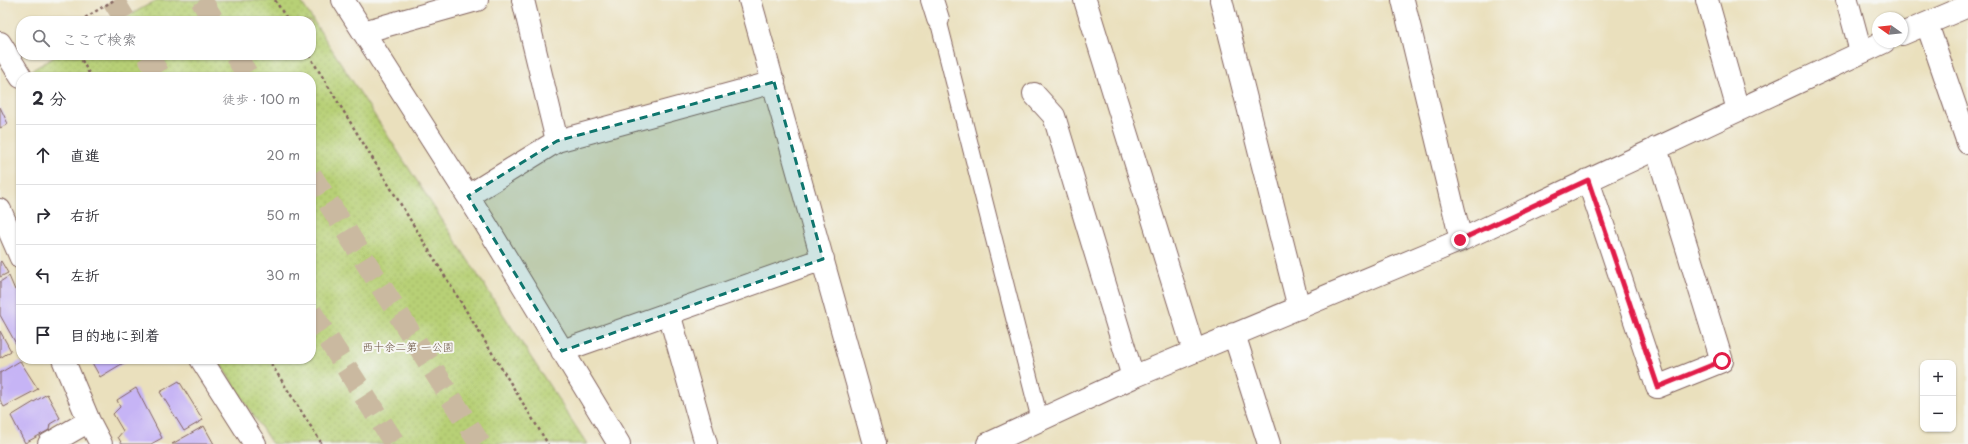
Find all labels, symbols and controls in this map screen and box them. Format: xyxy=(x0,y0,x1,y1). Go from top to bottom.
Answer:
north arrow xyxy=(1872,12,1908,48)
search box xyxy=(16,16,316,60)
icon: search xyxy=(30,27,52,49)
text: ここで検索 xyxy=(62,27,137,50)
text: 2 分 xyxy=(32,85,66,111)
text: 徒歩 · 100 m xyxy=(222,89,300,108)
text: 直進 xyxy=(70,143,100,166)
icon: ahead xyxy=(32,144,54,166)
text: 20 m xyxy=(266,145,300,164)
text: 右折 xyxy=(70,203,100,226)
icon: right xyxy=(32,204,54,226)
text: 50 m xyxy=(266,205,300,224)
route end xyxy=(1451,231,1469,249)
text: 左折 xyxy=(70,263,100,286)
icon: left xyxy=(32,264,54,286)
text: 30 m xyxy=(266,265,300,284)
text: 目的地に到着 xyxy=(70,323,160,346)
icon: arrive xyxy=(32,324,54,346)
park label: 西十余二第 一公園 xyxy=(362,338,454,355)
route start xyxy=(1713,352,1731,370)
map controls xyxy=(1920,360,1956,432)
button: + xyxy=(1920,360,1956,396)
button: − xyxy=(1920,396,1956,432)

